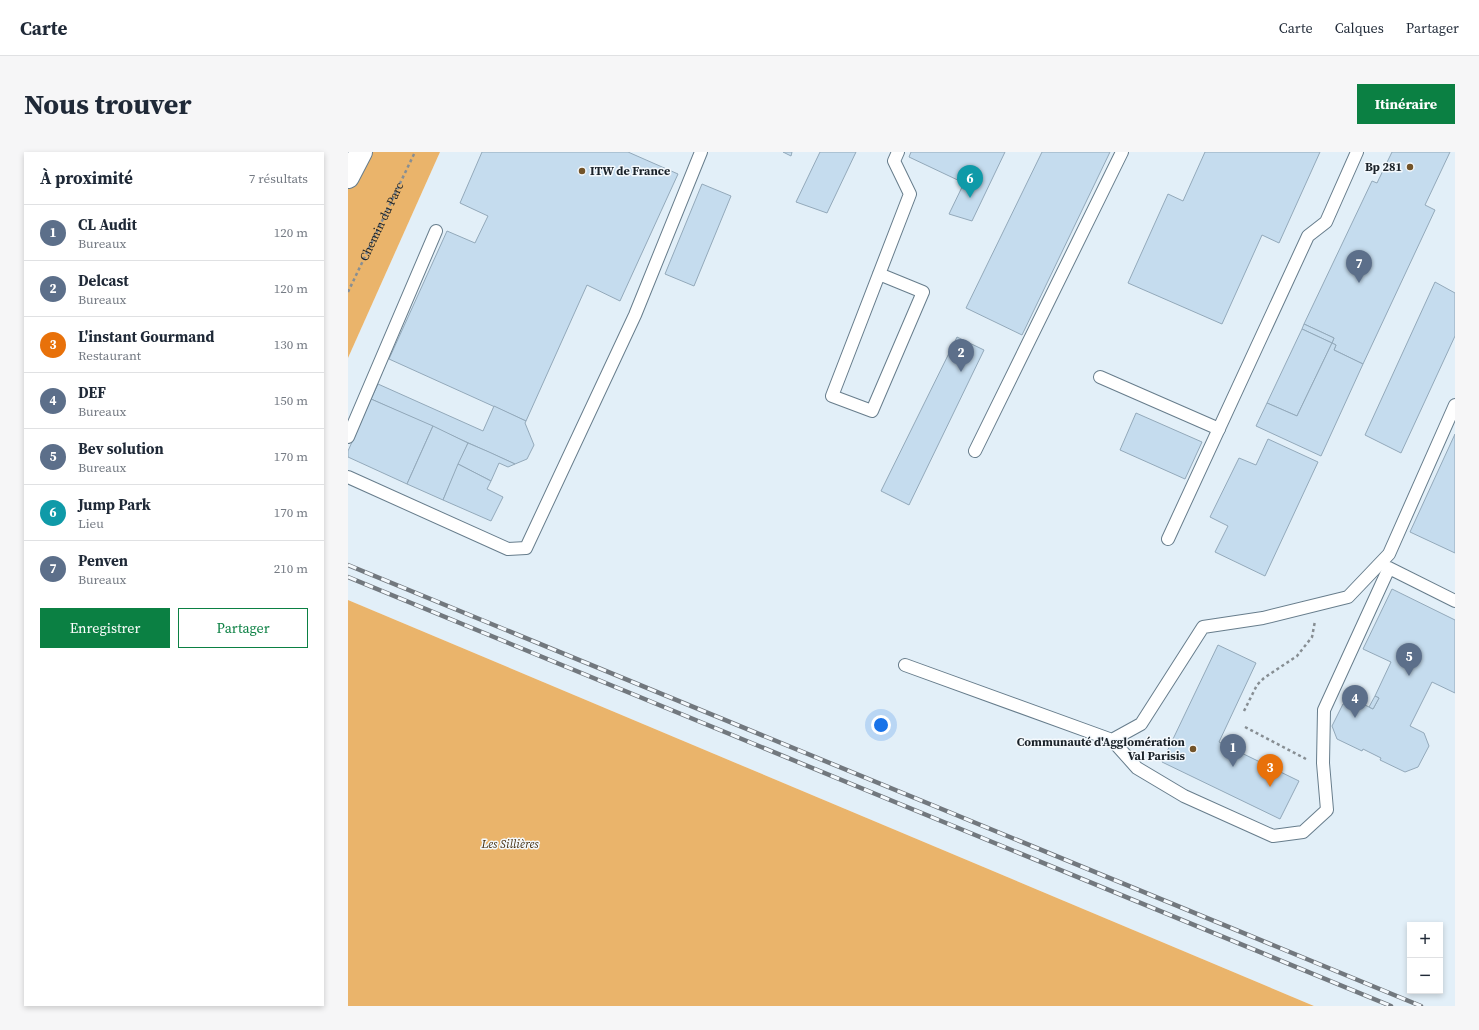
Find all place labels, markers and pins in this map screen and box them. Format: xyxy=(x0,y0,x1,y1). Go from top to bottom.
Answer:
place label: Bp 281 xyxy=(1365,159,1402,175)
marker: Bp 281 xyxy=(1405,162,1415,172)
place label: ITW de France xyxy=(590,163,670,179)
pin: 6 xyxy=(957,165,983,198)
marker: ITW de France xyxy=(577,166,587,176)
pin: 7 xyxy=(1346,250,1372,283)
pin: 2 xyxy=(948,339,974,372)
pin: 5 xyxy=(1396,643,1422,676)
pin: 4 xyxy=(1342,685,1368,718)
place label: Communauté d'Agglomération Val Parisis xyxy=(1017,734,1186,764)
pin: 1 xyxy=(1220,734,1246,767)
marker: Communauté d'Agglomération Val Parisis xyxy=(1188,744,1198,754)
pin: 3 xyxy=(1257,754,1283,787)

